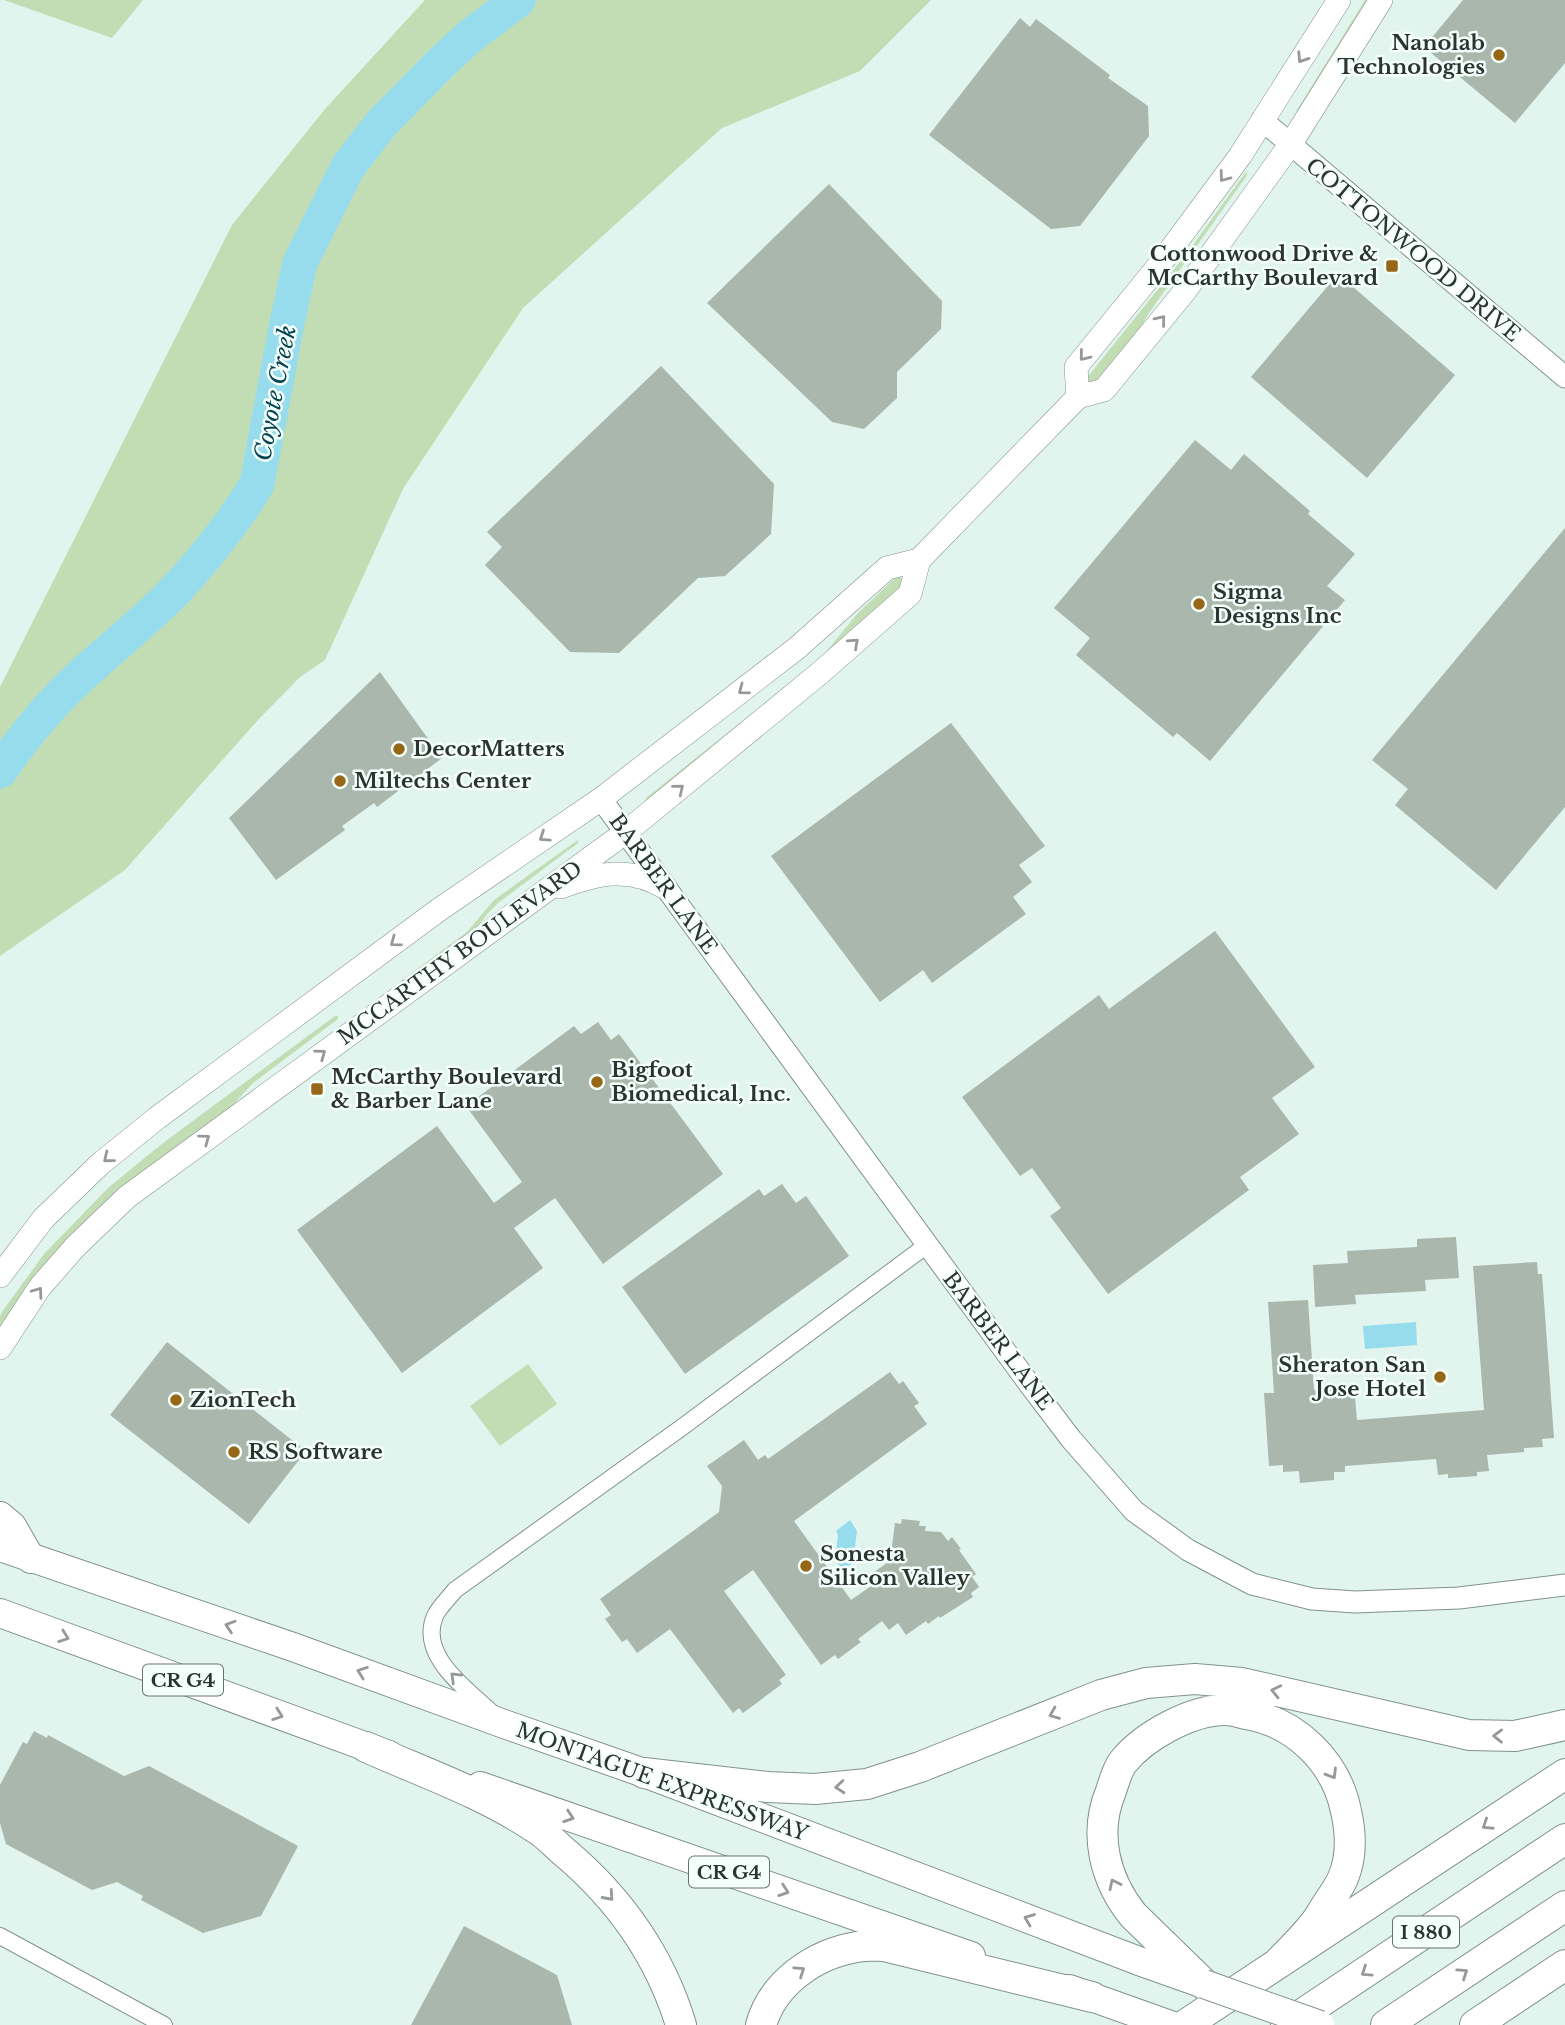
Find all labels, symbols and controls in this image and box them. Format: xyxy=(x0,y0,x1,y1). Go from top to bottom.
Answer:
place label: Nanolab Technologies xyxy=(1337,30,1485,80)
marker: Nanolab Technologies xyxy=(1491,47,1507,63)
one-way arrow xyxy=(1298,50,1311,63)
street label: COTTONWOOD DRIVE xyxy=(1300,153,1526,347)
one-way arrow xyxy=(1220,169,1233,182)
place label: Cottonwood Drive & McCarthy Boulevard xyxy=(1147,241,1378,291)
marker: Cottonwood Drive & McCarthy Boulevard xyxy=(1384,258,1400,274)
one-way arrow xyxy=(1153,316,1165,329)
water label: Coyote Creek xyxy=(248,323,302,463)
one-way arrow xyxy=(1080,349,1093,361)
place label: Sigma Designs Inc xyxy=(1213,579,1342,629)
marker: Sigma Designs Inc xyxy=(1191,596,1207,612)
one-way arrow xyxy=(846,639,859,652)
one-way arrow xyxy=(738,682,751,695)
place label: DecorMatters xyxy=(413,736,565,762)
marker: DecorMatters xyxy=(391,741,407,757)
place label: Miltechs Center xyxy=(354,768,532,794)
marker: Miltechs Center xyxy=(332,773,348,789)
one-way arrow xyxy=(670,785,683,797)
street label: BARBER LANE xyxy=(603,809,723,959)
one-way arrow xyxy=(539,829,552,841)
street label: MCCARTHY BOULEVARD xyxy=(333,855,587,1051)
one-way arrow xyxy=(391,934,403,946)
one-way arrow xyxy=(313,1050,326,1062)
place label: Bigfoot Biomedical, Inc. xyxy=(611,1057,791,1107)
place label: McCarthy Boulevard & Barber Lane xyxy=(331,1064,562,1114)
marker: Bigfoot Biomedical, Inc. xyxy=(589,1074,605,1090)
marker: McCarthy Boulevard & Barber Lane xyxy=(309,1081,325,1097)
one-way arrow xyxy=(197,1134,210,1147)
one-way arrow xyxy=(103,1150,116,1162)
street label: BARBER LANE xyxy=(937,1266,1059,1416)
one-way arrow xyxy=(30,1287,42,1300)
place label: Sheraton San Jose Hotel xyxy=(1278,1352,1427,1402)
marker: Sheraton San Jose Hotel xyxy=(1432,1369,1448,1385)
place label: ZionTech xyxy=(190,1387,296,1413)
marker: ZionTech xyxy=(168,1392,184,1408)
place label: RS Software xyxy=(248,1439,383,1465)
marker: RS Software xyxy=(226,1444,242,1460)
place label: Sonesta Silicon Valley xyxy=(820,1541,970,1591)
marker: Sonesta Silicon Valley xyxy=(798,1558,814,1574)
one-way arrow xyxy=(225,1620,237,1634)
one-way arrow xyxy=(58,1629,70,1643)
road number: CR G4 xyxy=(143,1664,223,1696)
one-way arrow xyxy=(356,1666,368,1680)
one-way arrow xyxy=(450,1672,463,1685)
one-way arrow xyxy=(1270,1684,1282,1699)
one-way arrow xyxy=(1049,1705,1061,1719)
one-way arrow xyxy=(271,1707,283,1721)
street label: MONTAGUE EXPRESSWAY xyxy=(512,1717,812,1847)
one-way arrow xyxy=(1492,1728,1503,1744)
one-way arrow xyxy=(1323,1766,1336,1779)
one-way arrow xyxy=(834,1779,846,1794)
one-way arrow xyxy=(563,1809,575,1823)
one-way arrow xyxy=(1482,1817,1495,1830)
road number: CR G4 xyxy=(689,1856,769,1888)
one-way arrow xyxy=(1109,1879,1123,1891)
one-way arrow xyxy=(778,1883,790,1897)
one-way arrow xyxy=(601,1888,613,1901)
one-way arrow xyxy=(1023,1914,1035,1928)
road number: I 880 xyxy=(1393,1916,1459,1948)
one-way arrow xyxy=(1360,1964,1373,1977)
one-way arrow xyxy=(792,1967,805,1979)
one-way arrow xyxy=(1455,1969,1468,1982)

